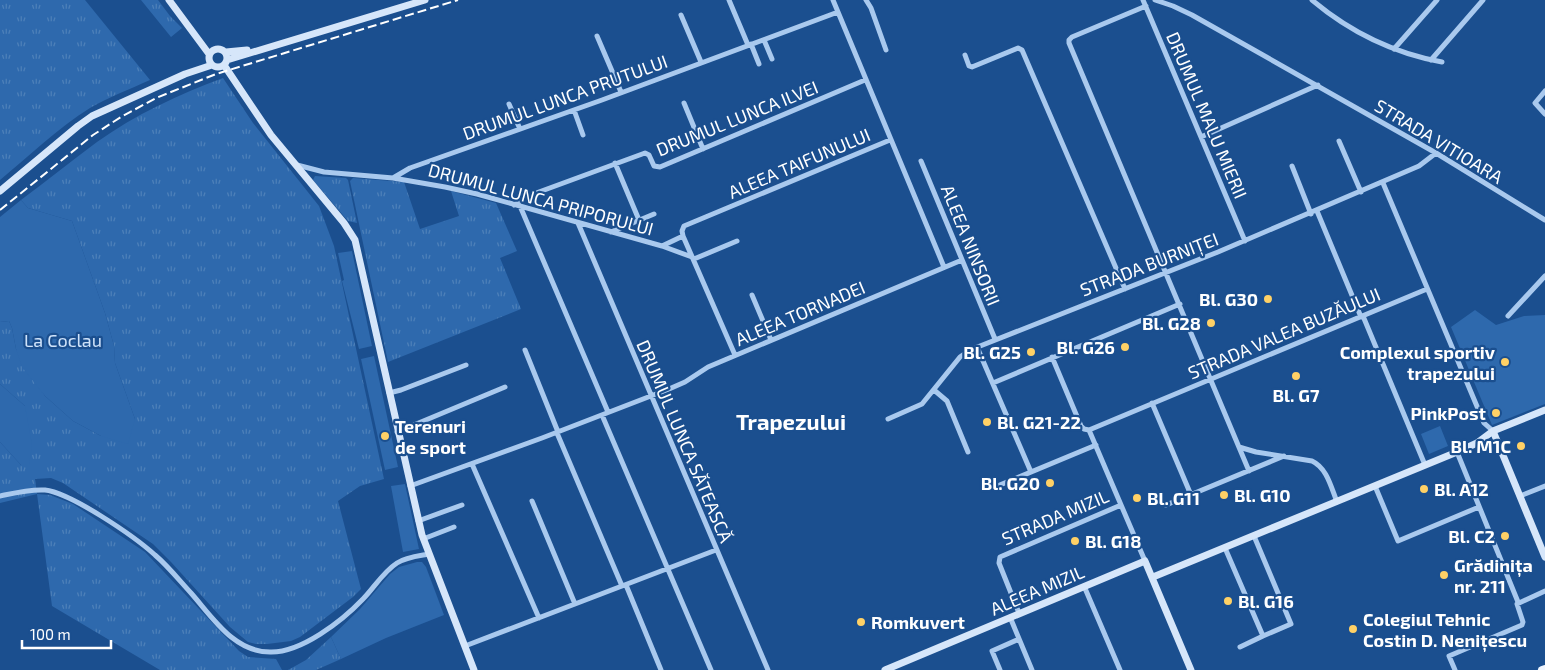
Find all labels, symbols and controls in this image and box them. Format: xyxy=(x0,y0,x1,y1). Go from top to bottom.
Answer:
street label: DRUMUL MALU MIERII xyxy=(1162,28,1252,202)
street label: DRUMUL LUNCA PRUTULUI xyxy=(460,50,670,144)
street label: DRUMUL LUNCA ILVEI xyxy=(653,75,821,161)
street label: STRADA VITIOARA xyxy=(1371,94,1508,188)
street label: ALEEA TAIFUNULUI xyxy=(725,123,873,203)
street label: DRUMUL LUNCA PRIPORULUI xyxy=(426,158,656,240)
street label: ALEEA NINSORII xyxy=(937,181,1005,309)
street label: STRADA BURNIȚEI xyxy=(1077,227,1222,301)
street label: ALEEA TORNADEI xyxy=(732,276,868,350)
street label: STRADA VALEA BUZĂULUI xyxy=(1185,282,1383,384)
place label: Bl. G30 xyxy=(1199,288,1258,310)
marker: Bl. G30 xyxy=(1262,293,1274,305)
place label: Bl. G28 xyxy=(1142,312,1201,334)
marker: Bl. G28 xyxy=(1205,317,1217,329)
park label: La Coclau xyxy=(24,329,102,351)
street label: DRUMUL LUNCA SĂTEASCĂ xyxy=(632,336,738,546)
place label: Bl. G26 xyxy=(1057,336,1115,358)
place label: Bl. G25 xyxy=(963,341,1021,363)
marker: Bl. G26 xyxy=(1119,341,1131,353)
place label: Complexul sportiv trapezului xyxy=(1340,341,1496,384)
marker: Bl. G25 xyxy=(1025,346,1037,358)
marker: Complexul sportiv trapezului xyxy=(1499,356,1511,368)
marker: Bl. G7 xyxy=(1290,370,1302,382)
place label: Bl. G7 xyxy=(1273,384,1320,406)
place label: PinkPost xyxy=(1410,402,1487,424)
marker: PinkPost xyxy=(1490,407,1502,419)
district label: Trapezului xyxy=(736,408,846,434)
place label: Bl. G21-22 xyxy=(997,411,1081,433)
place label: Terenuri de sport xyxy=(395,415,466,458)
marker: Bl. G21-22 xyxy=(981,416,993,428)
marker: Terenuri de sport xyxy=(379,430,391,442)
place label: Bl. M1C xyxy=(1450,435,1511,457)
marker: Bl. M1C xyxy=(1515,440,1527,452)
place label: Bl. G20 xyxy=(981,472,1040,494)
marker: Bl. G20 xyxy=(1044,477,1056,489)
place label: Bl. A12 xyxy=(1434,478,1489,500)
marker: Bl. A12 xyxy=(1418,483,1430,495)
place label: Bl. G10 xyxy=(1234,484,1291,506)
street label: STRADA MIZIL xyxy=(998,485,1112,549)
place label: Bl. G11 xyxy=(1147,487,1200,509)
marker: Bl. G10 xyxy=(1218,489,1230,501)
marker: Bl. G11 xyxy=(1131,492,1143,504)
place label: Bl. C2 xyxy=(1448,525,1495,547)
place label: Bl. G18 xyxy=(1085,530,1141,552)
marker: Bl. C2 xyxy=(1499,530,1511,542)
marker: Bl. G18 xyxy=(1069,535,1081,547)
place label: Grădinița nr. 211 xyxy=(1454,554,1533,597)
street label: ALEEA MIZIL xyxy=(987,560,1087,620)
marker: Grădinița nr. 211 xyxy=(1438,569,1450,581)
place label: Bl. G16 xyxy=(1238,590,1294,612)
marker: Bl. G16 xyxy=(1222,595,1234,607)
place label: Colegiul Tehnic Costin D. Nenițescu xyxy=(1363,608,1527,653)
place label: Romkuvert xyxy=(871,611,966,633)
marker: Romkuvert xyxy=(855,616,867,628)
scale bar xyxy=(22,618,111,650)
marker: Colegiul Tehnic Costin D. Nenițescu xyxy=(1347,623,1359,635)
text: 100 m xyxy=(30,625,71,643)

